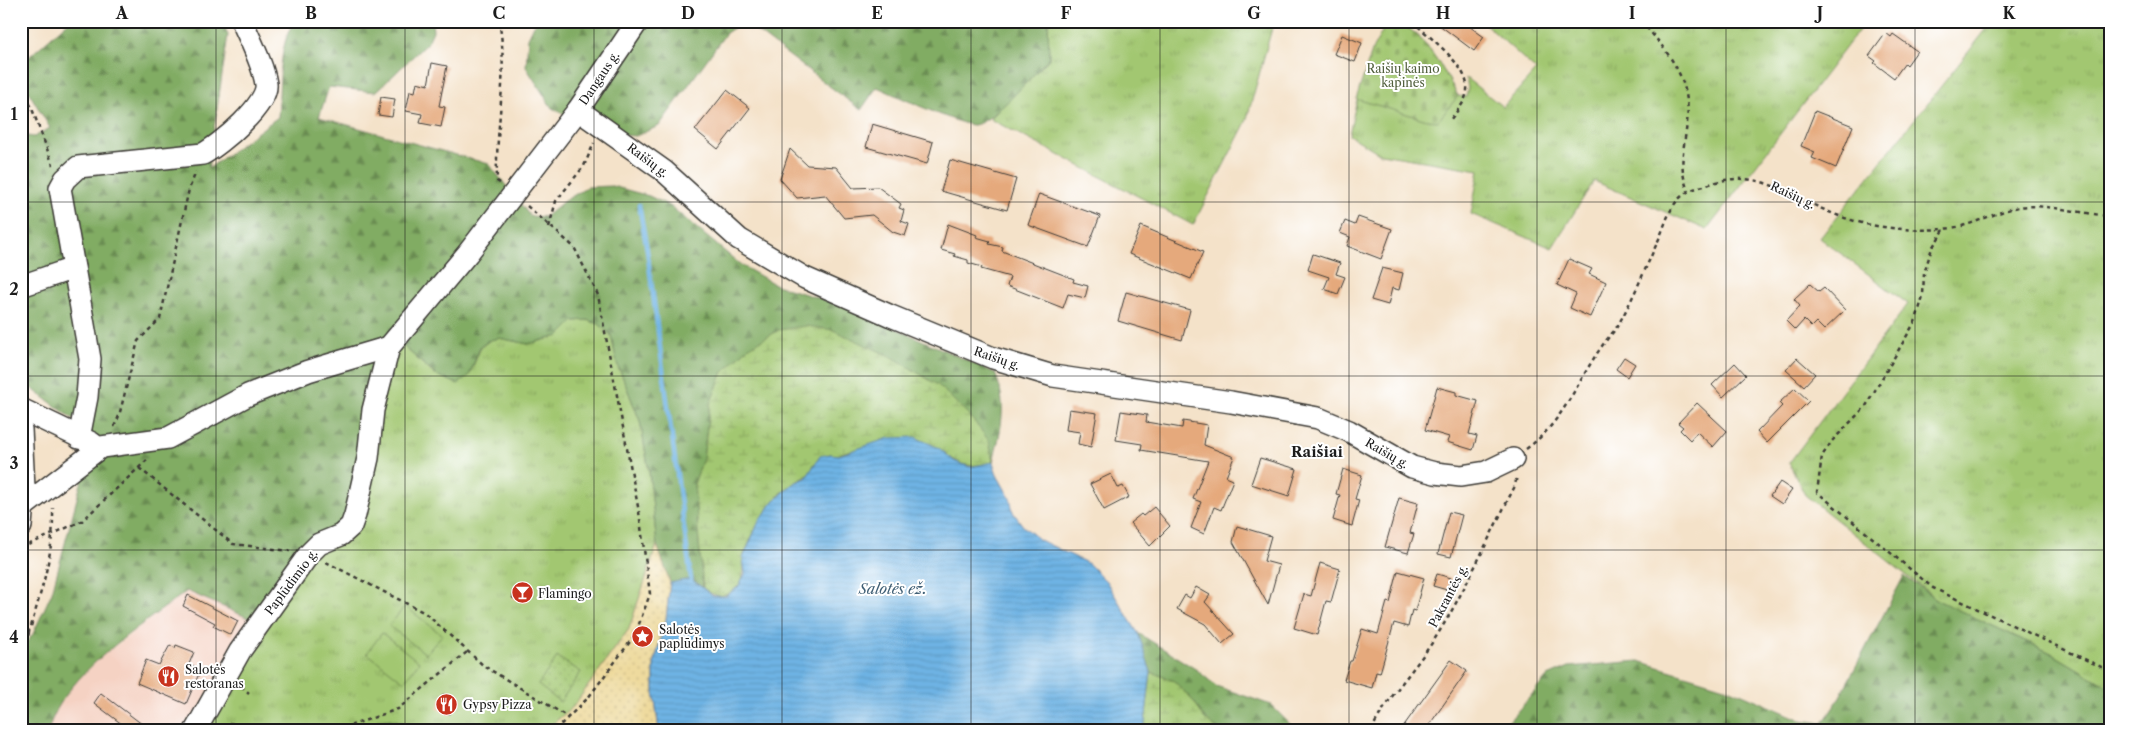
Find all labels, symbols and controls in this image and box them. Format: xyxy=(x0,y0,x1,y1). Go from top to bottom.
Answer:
text: A xyxy=(115,3,129,23)
text: B xyxy=(305,3,317,23)
text: C xyxy=(493,3,505,23)
text: D xyxy=(681,3,695,23)
text: E xyxy=(871,3,883,23)
text: F xyxy=(1061,3,1072,23)
text: G xyxy=(1247,3,1261,23)
text: H xyxy=(1436,3,1450,23)
text: I xyxy=(1629,3,1636,23)
text: J xyxy=(1814,3,1823,23)
text: K xyxy=(2003,3,2017,23)
street label: Dangaus g. xyxy=(576,48,622,108)
park label: Raišių kaimo kapinės xyxy=(1366,61,1440,90)
text: 1 xyxy=(10,104,18,124)
street label: Raišių g. xyxy=(625,140,671,180)
street label: Raišių g. xyxy=(1768,178,1818,212)
text: 2 xyxy=(9,279,19,299)
street label: Raišių g. xyxy=(972,343,1022,373)
street label: Raišių g. xyxy=(1363,435,1411,471)
district label: Raišiai xyxy=(1291,442,1344,461)
text: 3 xyxy=(9,453,19,473)
street label: Paplūdimio g. xyxy=(262,546,320,618)
street label: Pakrantės g. xyxy=(1425,562,1471,630)
water label: Salotės ež. xyxy=(858,580,927,598)
bar icon: Flamingo xyxy=(510,581,534,605)
place label: Flamingo xyxy=(538,586,592,601)
place label: Salotės paplūdimys xyxy=(659,622,724,651)
place icon: Salotės paplūdimys xyxy=(631,624,655,648)
text: 4 xyxy=(9,627,19,647)
place label: Salotės restoranas xyxy=(185,662,244,691)
restaurant icon: Salotės restoranas xyxy=(157,664,181,688)
restaurant icon: Gypsy Pizza xyxy=(435,692,459,716)
place label: Gypsy Pizza xyxy=(463,697,532,712)

